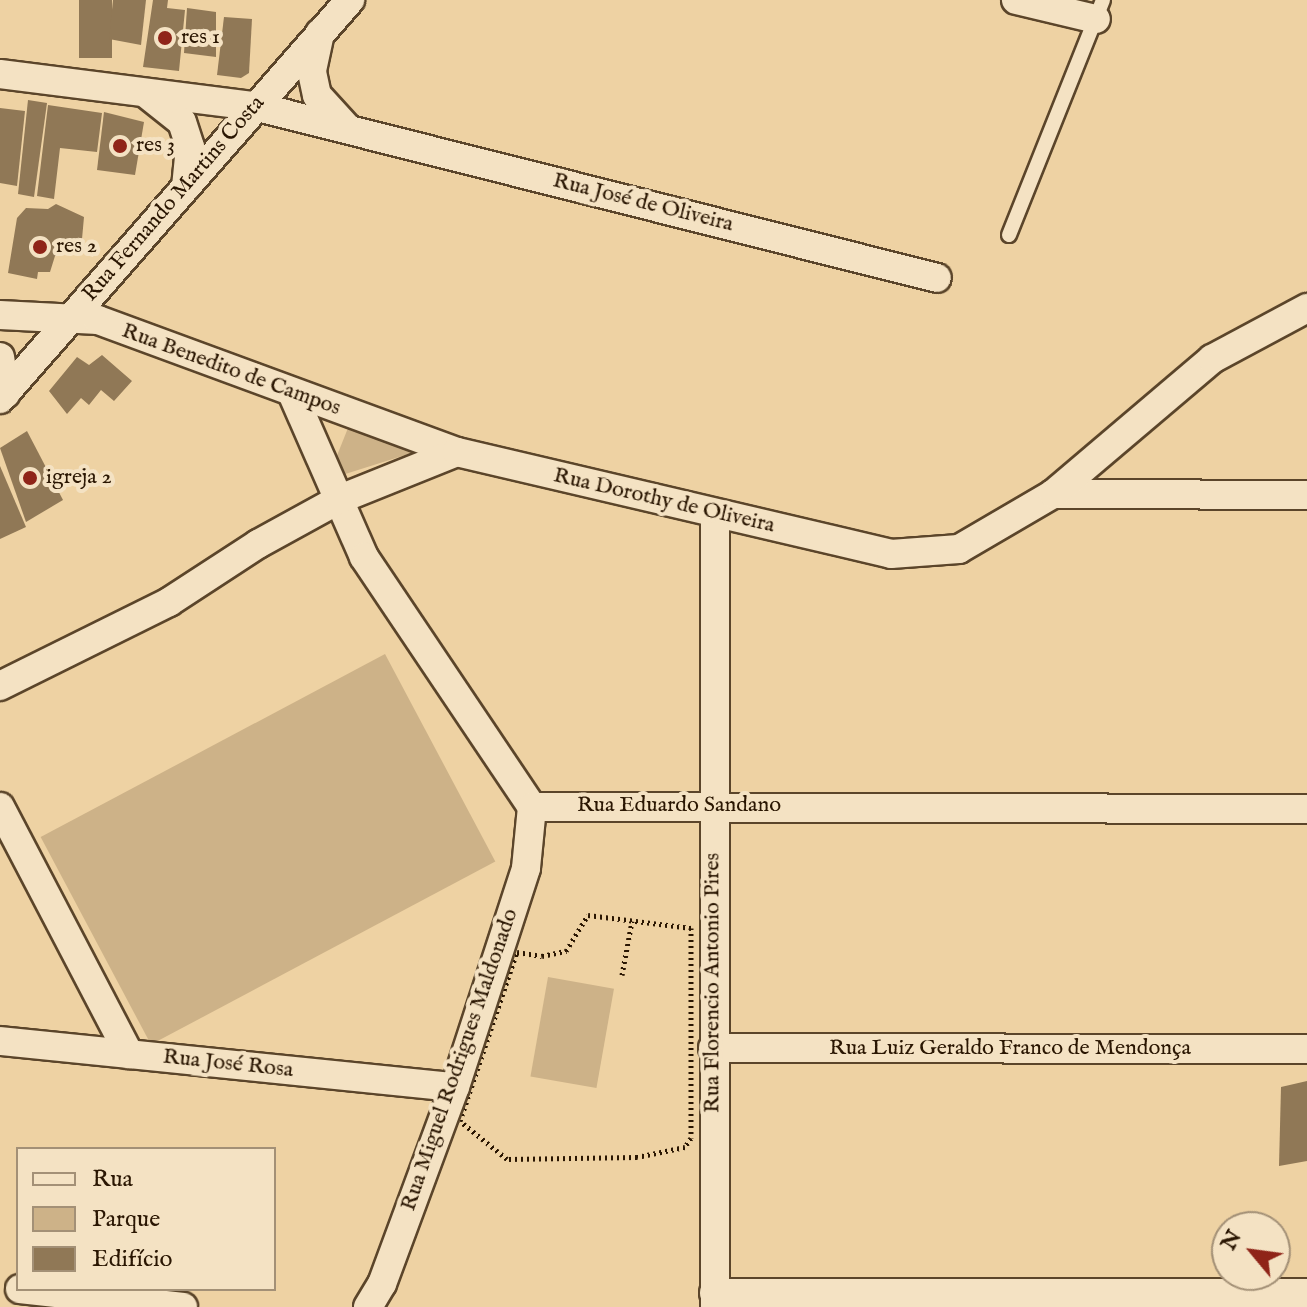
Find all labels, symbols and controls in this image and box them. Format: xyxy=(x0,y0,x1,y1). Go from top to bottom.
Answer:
place label: res 1 xyxy=(181,25,220,51)
marker: res 1 xyxy=(156,29,174,47)
street label: Rua Fernando Martins Costa xyxy=(77,91,271,307)
place label: res 3 xyxy=(136,133,175,159)
marker: res 3 xyxy=(111,137,129,155)
street label: Rua José de Oliveira xyxy=(550,168,736,238)
place label: res 2 xyxy=(56,234,97,260)
marker: res 2 xyxy=(31,238,49,256)
street label: Rua Benedito de Campos xyxy=(118,318,344,422)
street label: Rua Dorothy de Oliveira xyxy=(551,463,777,539)
place label: igreja 2 xyxy=(46,465,112,491)
marker: igreja 2 xyxy=(21,469,39,487)
street label: Rua Eduardo Sandano xyxy=(577,793,781,819)
street label: Rua Florencio Antonio Pires xyxy=(700,853,726,1113)
street label: Rua Miguel Rodrigues Maldonado xyxy=(396,905,524,1215)
street label: Rua Luiz Geraldo Franco de Mendonça xyxy=(829,1036,1191,1062)
street label: Rua José Rosa xyxy=(161,1044,295,1084)
legend xyxy=(16,1147,276,1291)
text: Rua xyxy=(92,1164,133,1195)
text: Parque xyxy=(92,1204,160,1235)
north arrow xyxy=(1211,1211,1291,1291)
text: N xyxy=(1215,1225,1249,1255)
text: Edifício xyxy=(92,1244,172,1275)

